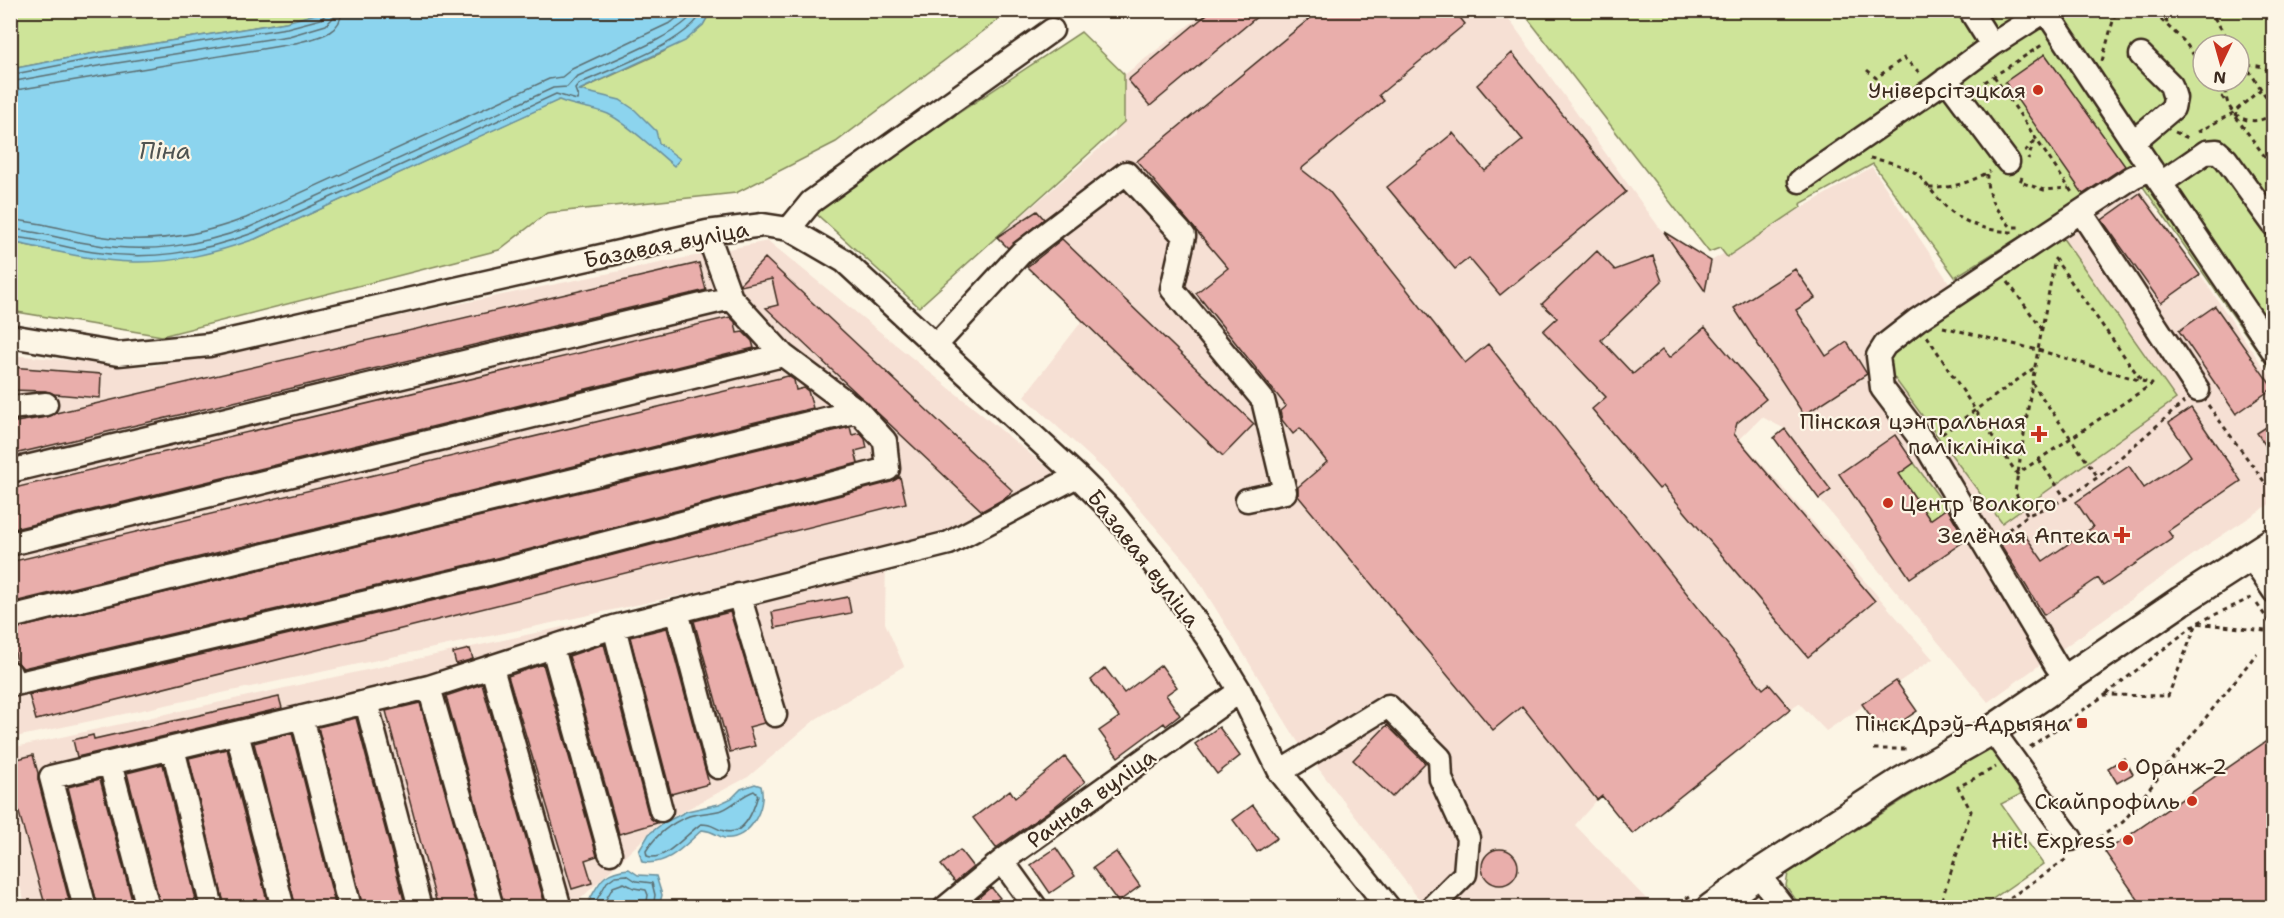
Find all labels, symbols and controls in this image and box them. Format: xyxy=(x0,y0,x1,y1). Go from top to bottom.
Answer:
north arrow xyxy=(2191,33,2251,93)
text: N xyxy=(2213,66,2227,88)
place label: Універсітэцкая xyxy=(1868,76,2026,105)
marker: Універсітэцкая xyxy=(2031,83,2045,97)
water label: Піна xyxy=(139,135,191,167)
street label: Базавая вуліца xyxy=(581,214,751,275)
place label: Пінская цэнтральная паліклініка xyxy=(1800,407,2026,461)
marker: Пінская цэнтральная паліклініка xyxy=(2030,425,2048,443)
street label: Базавая вуліца xyxy=(1081,484,1207,633)
place label: Центр Волкого xyxy=(1900,489,2057,518)
marker: Центр Волкого xyxy=(1881,496,1895,510)
place label: Зелёная Аптека xyxy=(1938,521,2110,550)
marker: Зелёная Аптека xyxy=(2115,528,2129,542)
place label: ПінскДрэў-Адрыяна xyxy=(1855,709,2070,738)
marker: ПінскДрэў-Адрыяна xyxy=(2075,716,2089,730)
street label: Рачная вуліца xyxy=(1021,742,1162,855)
place label: Оранж-2 xyxy=(2135,752,2227,781)
marker: Оранж-2 xyxy=(2116,759,2130,773)
place label: Скайпрофиль xyxy=(2034,787,2180,816)
marker: Скайпрофиль xyxy=(2185,794,2199,808)
place label: Hit! Express xyxy=(1991,826,2116,855)
marker: Hit! Express xyxy=(2121,833,2135,847)

